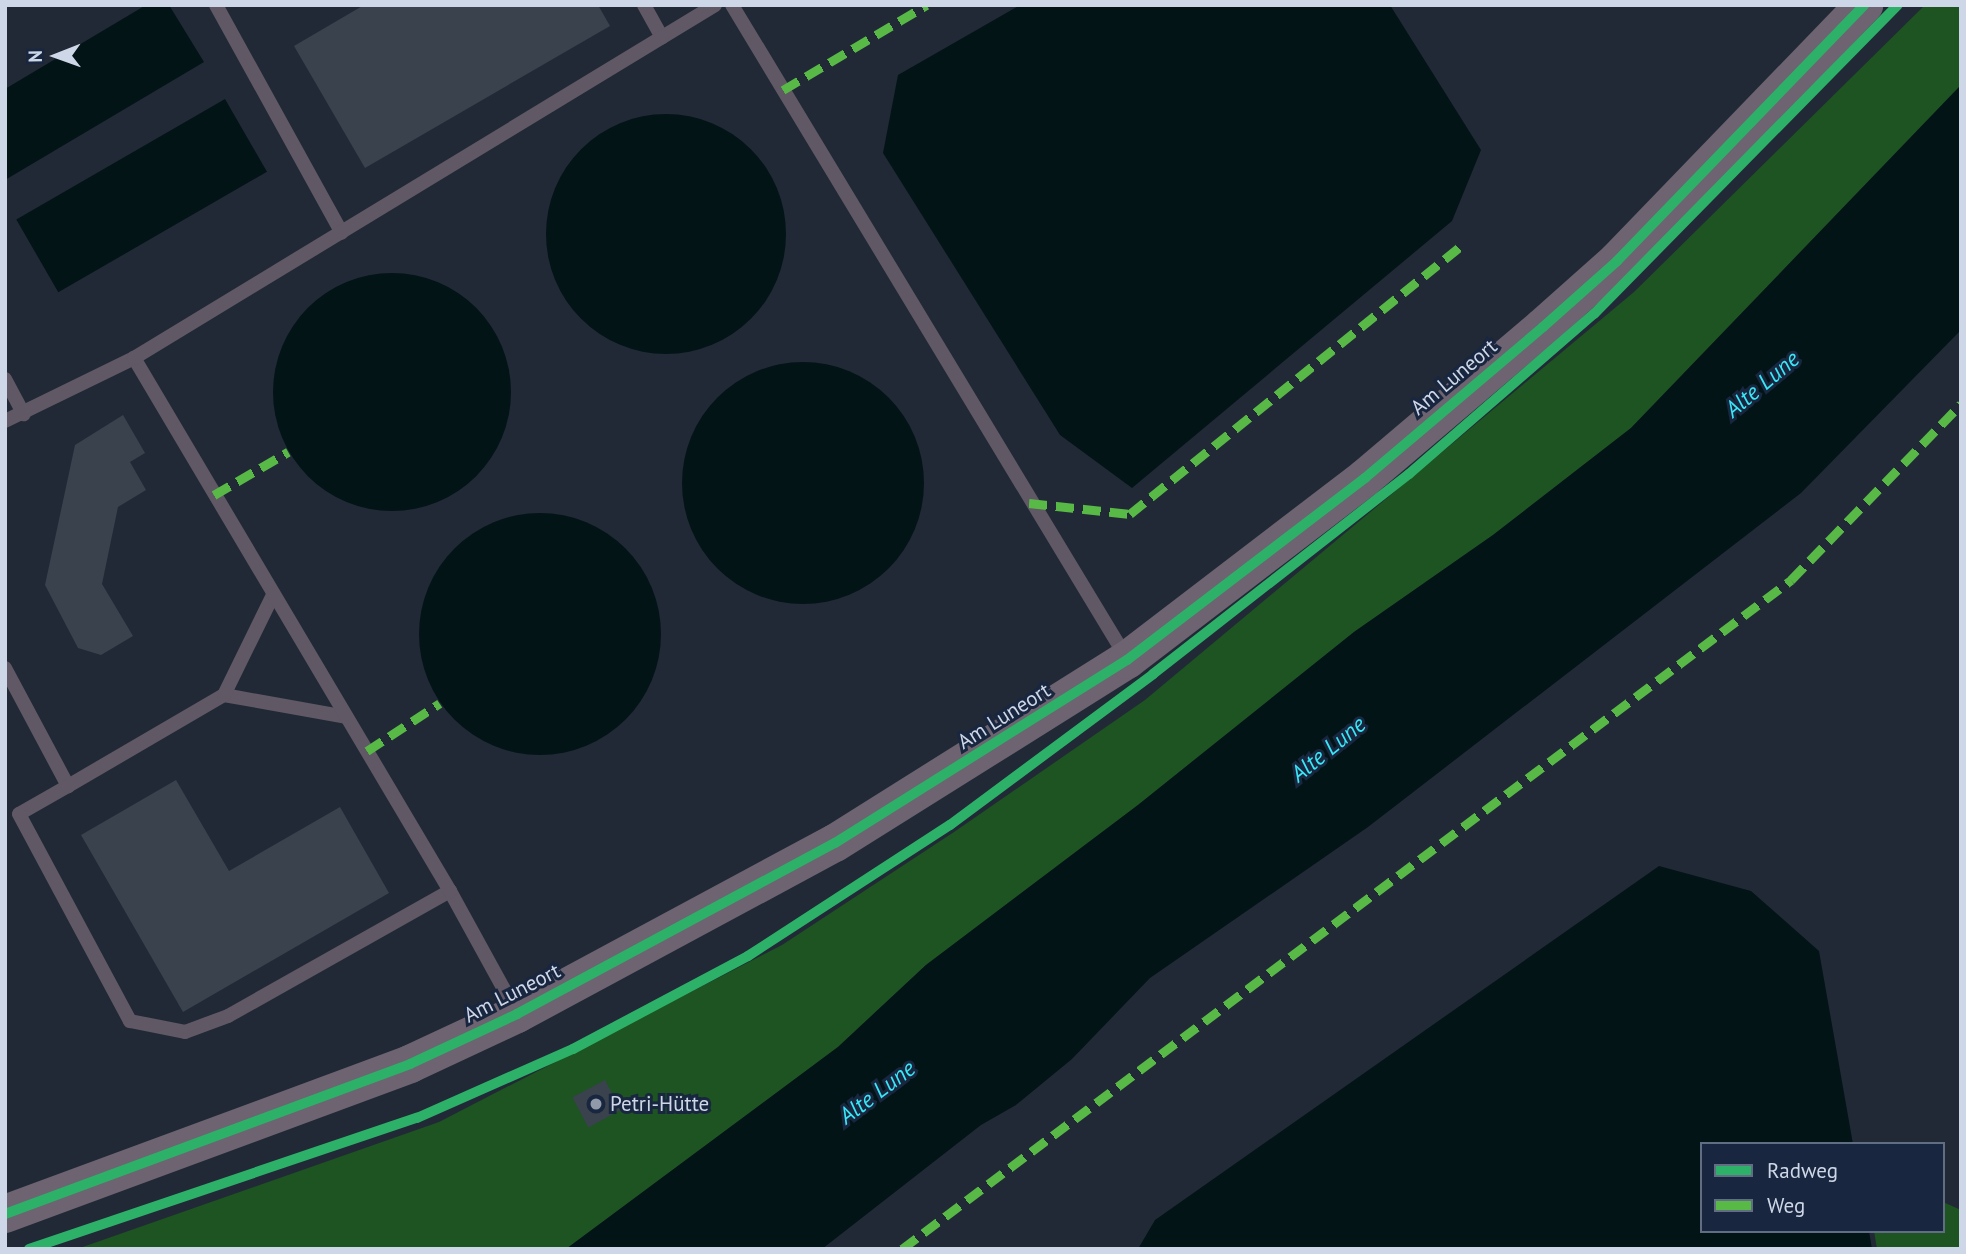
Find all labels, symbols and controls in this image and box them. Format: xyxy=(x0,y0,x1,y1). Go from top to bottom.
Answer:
north arrow xyxy=(21,21,91,91)
text: N xyxy=(23,50,47,63)
street label: Am Luneort xyxy=(1406,334,1502,420)
water label: Alte Lune xyxy=(1719,345,1805,423)
street label: Am Luneort xyxy=(953,678,1055,754)
water label: Alte Lune xyxy=(1285,710,1371,788)
street label: Am Luneort xyxy=(460,958,564,1028)
water label: Alte Lune xyxy=(833,1054,921,1130)
place label: Petri-Hütte xyxy=(610,1091,709,1117)
marker: Petri-Hütte xyxy=(588,1096,604,1112)
legend xyxy=(1700,1142,1945,1233)
text: Radweg xyxy=(1767,1157,1838,1184)
text: Weg xyxy=(1767,1192,1805,1219)

